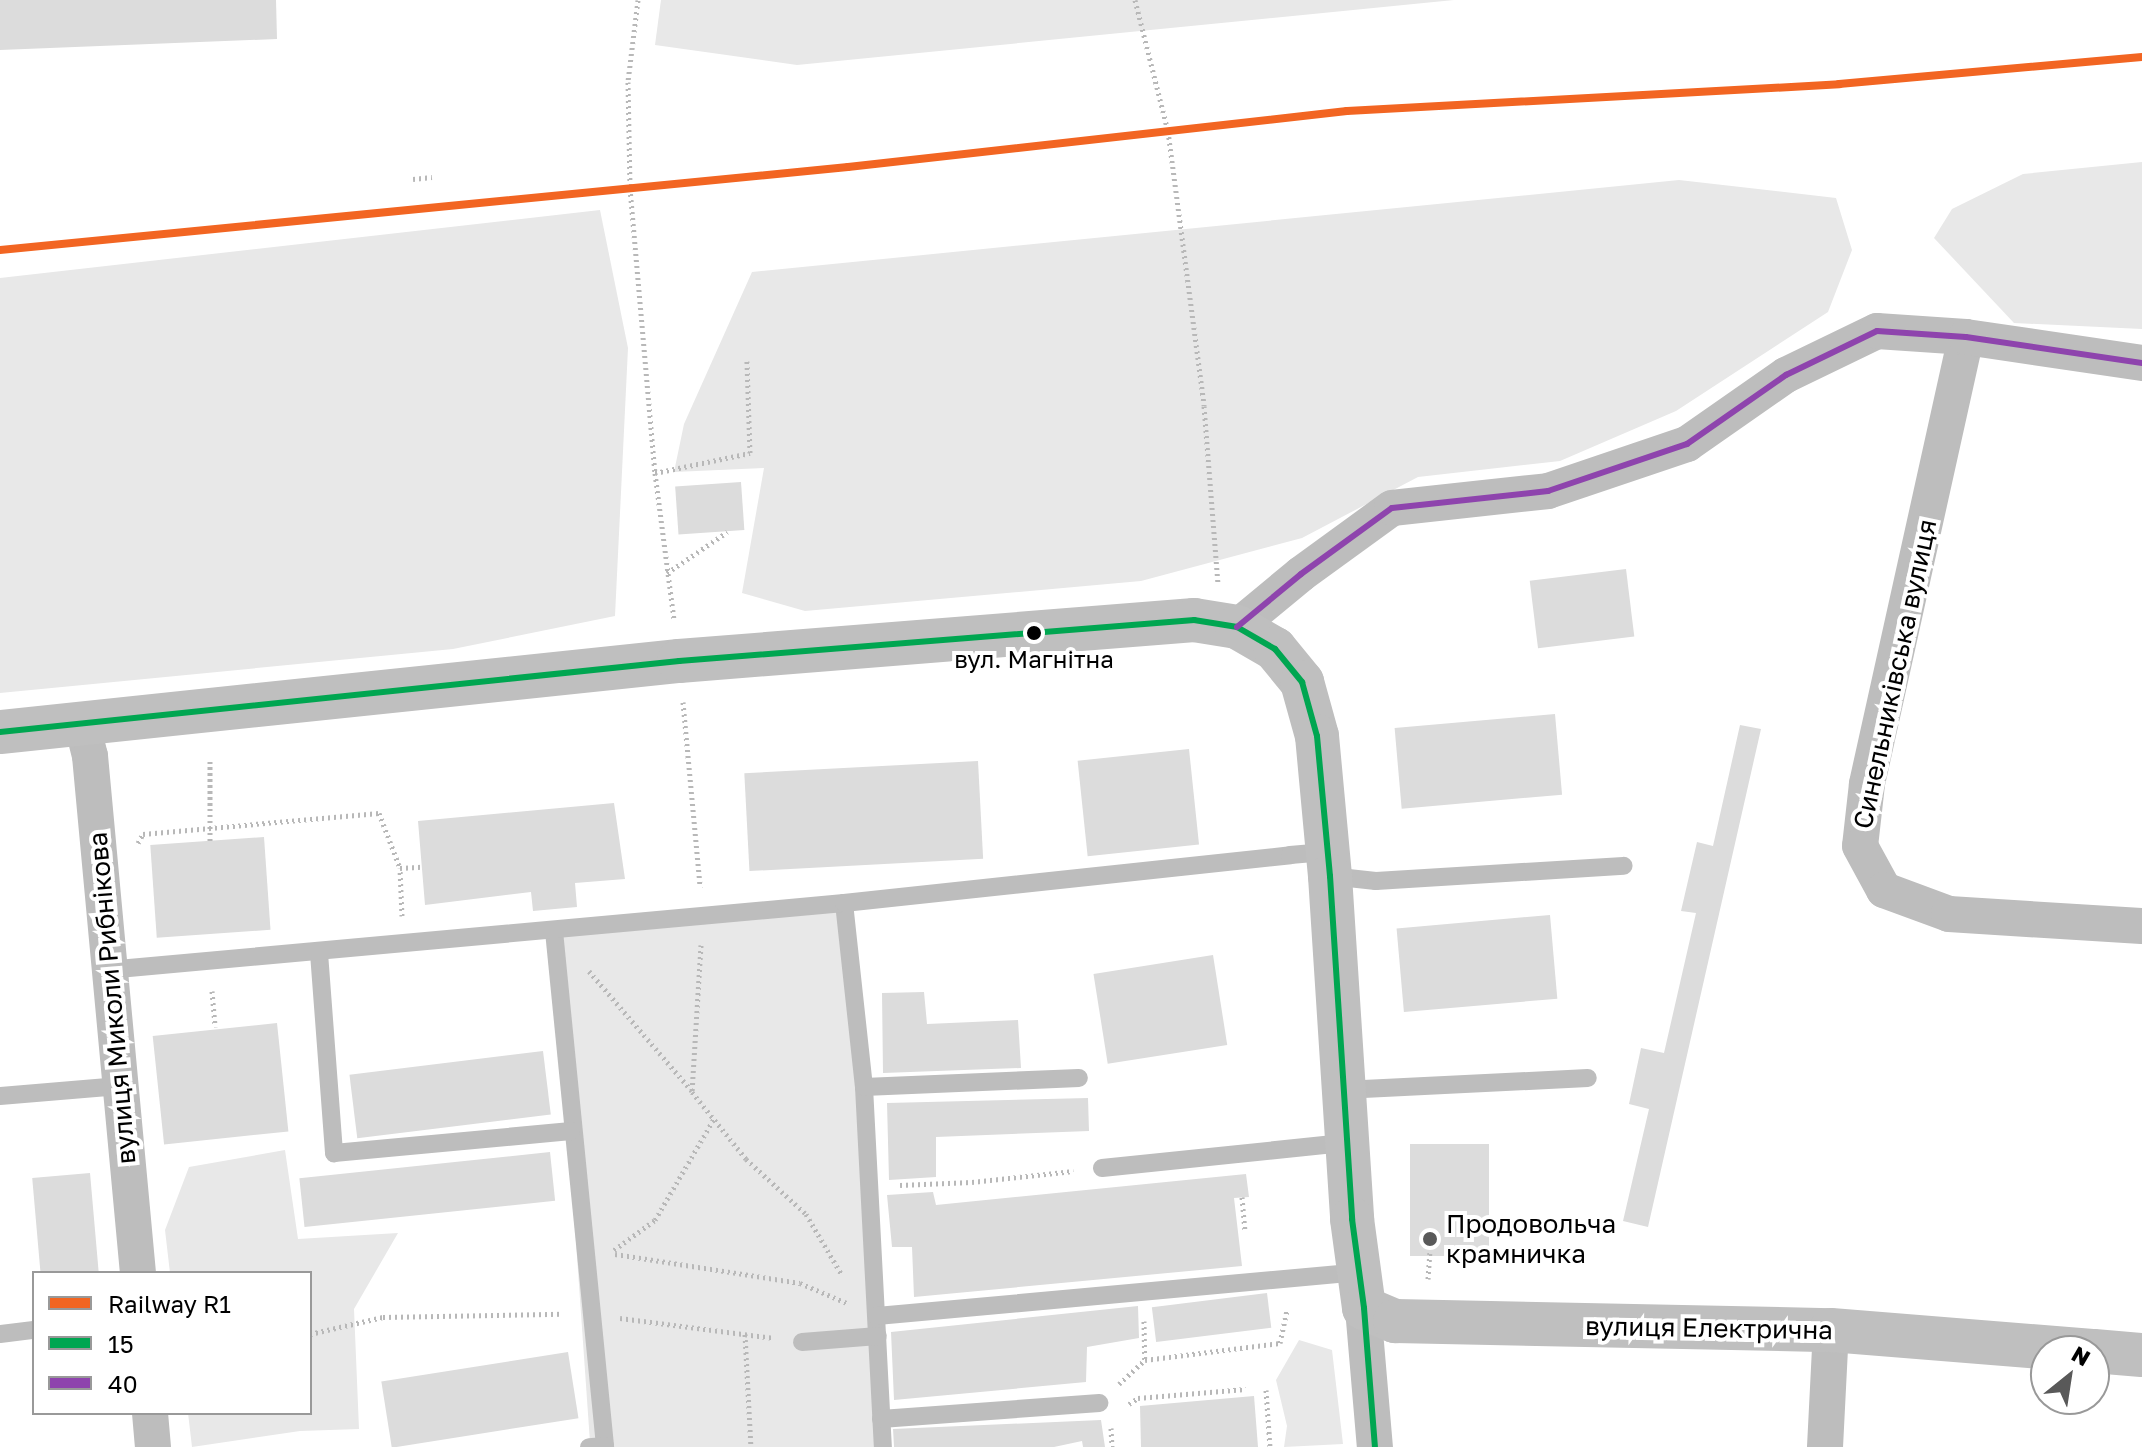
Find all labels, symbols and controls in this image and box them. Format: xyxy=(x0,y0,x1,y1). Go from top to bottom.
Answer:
street label: Синельниківська вулиця xyxy=(1847,516,1943,832)
marker: вул. Магнітна xyxy=(1026,625,1042,641)
place label: вул. Магнітна xyxy=(954,645,1114,673)
street label: вулиця Миколи Рибнікова xyxy=(82,831,142,1165)
place label: Продовольча крамничка xyxy=(1446,1208,1616,1270)
marker: Продовольча крамничка xyxy=(1421,1230,1439,1248)
legend xyxy=(32,1271,312,1415)
text: Railway R1 xyxy=(108,1289,231,1318)
street label: вулиця Електрична xyxy=(1585,1310,1833,1346)
text: 15 xyxy=(108,1329,134,1358)
north arrow xyxy=(2030,1335,2110,1415)
text: N xyxy=(2067,1340,2095,1371)
text: 40 xyxy=(108,1369,138,1398)

